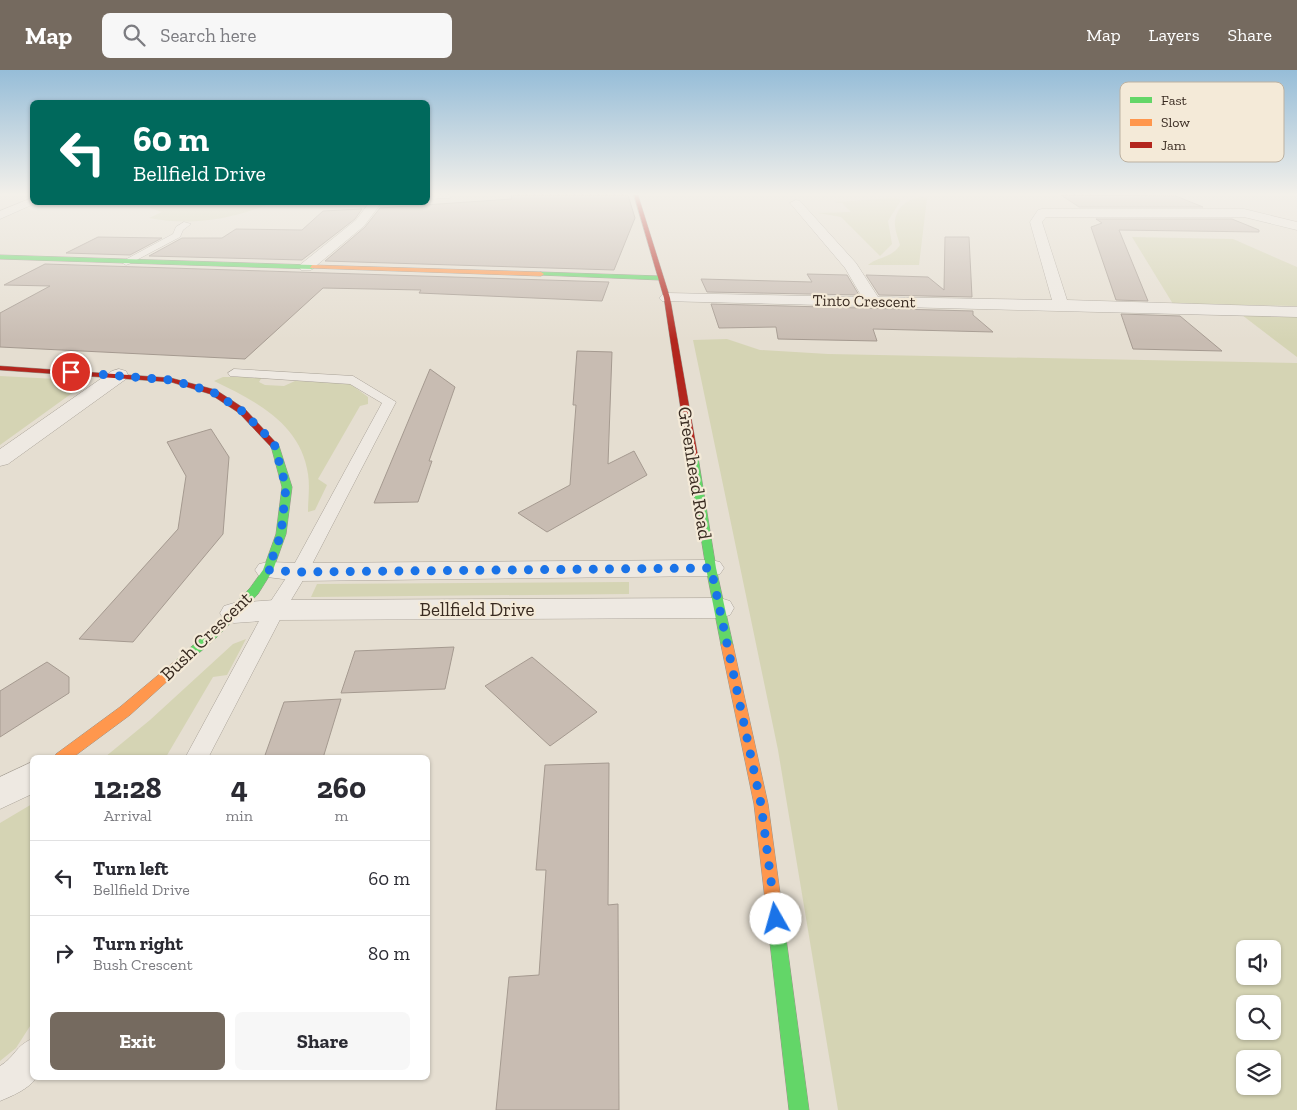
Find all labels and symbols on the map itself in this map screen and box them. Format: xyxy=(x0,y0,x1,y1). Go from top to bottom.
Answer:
legend xyxy=(1120,82,1284,162)
text: Fast xyxy=(1161,92,1188,109)
text: Slow xyxy=(1161,114,1190,131)
text: Jam xyxy=(1161,137,1186,154)
street label: Tinto Crescent xyxy=(812,291,916,311)
pin xyxy=(50,351,92,393)
street label: Greenhead Road xyxy=(673,405,717,542)
street label: Bush Crescent xyxy=(155,587,257,685)
street label: Bellfield Drive xyxy=(420,598,534,621)
position arrow xyxy=(749,892,801,944)

